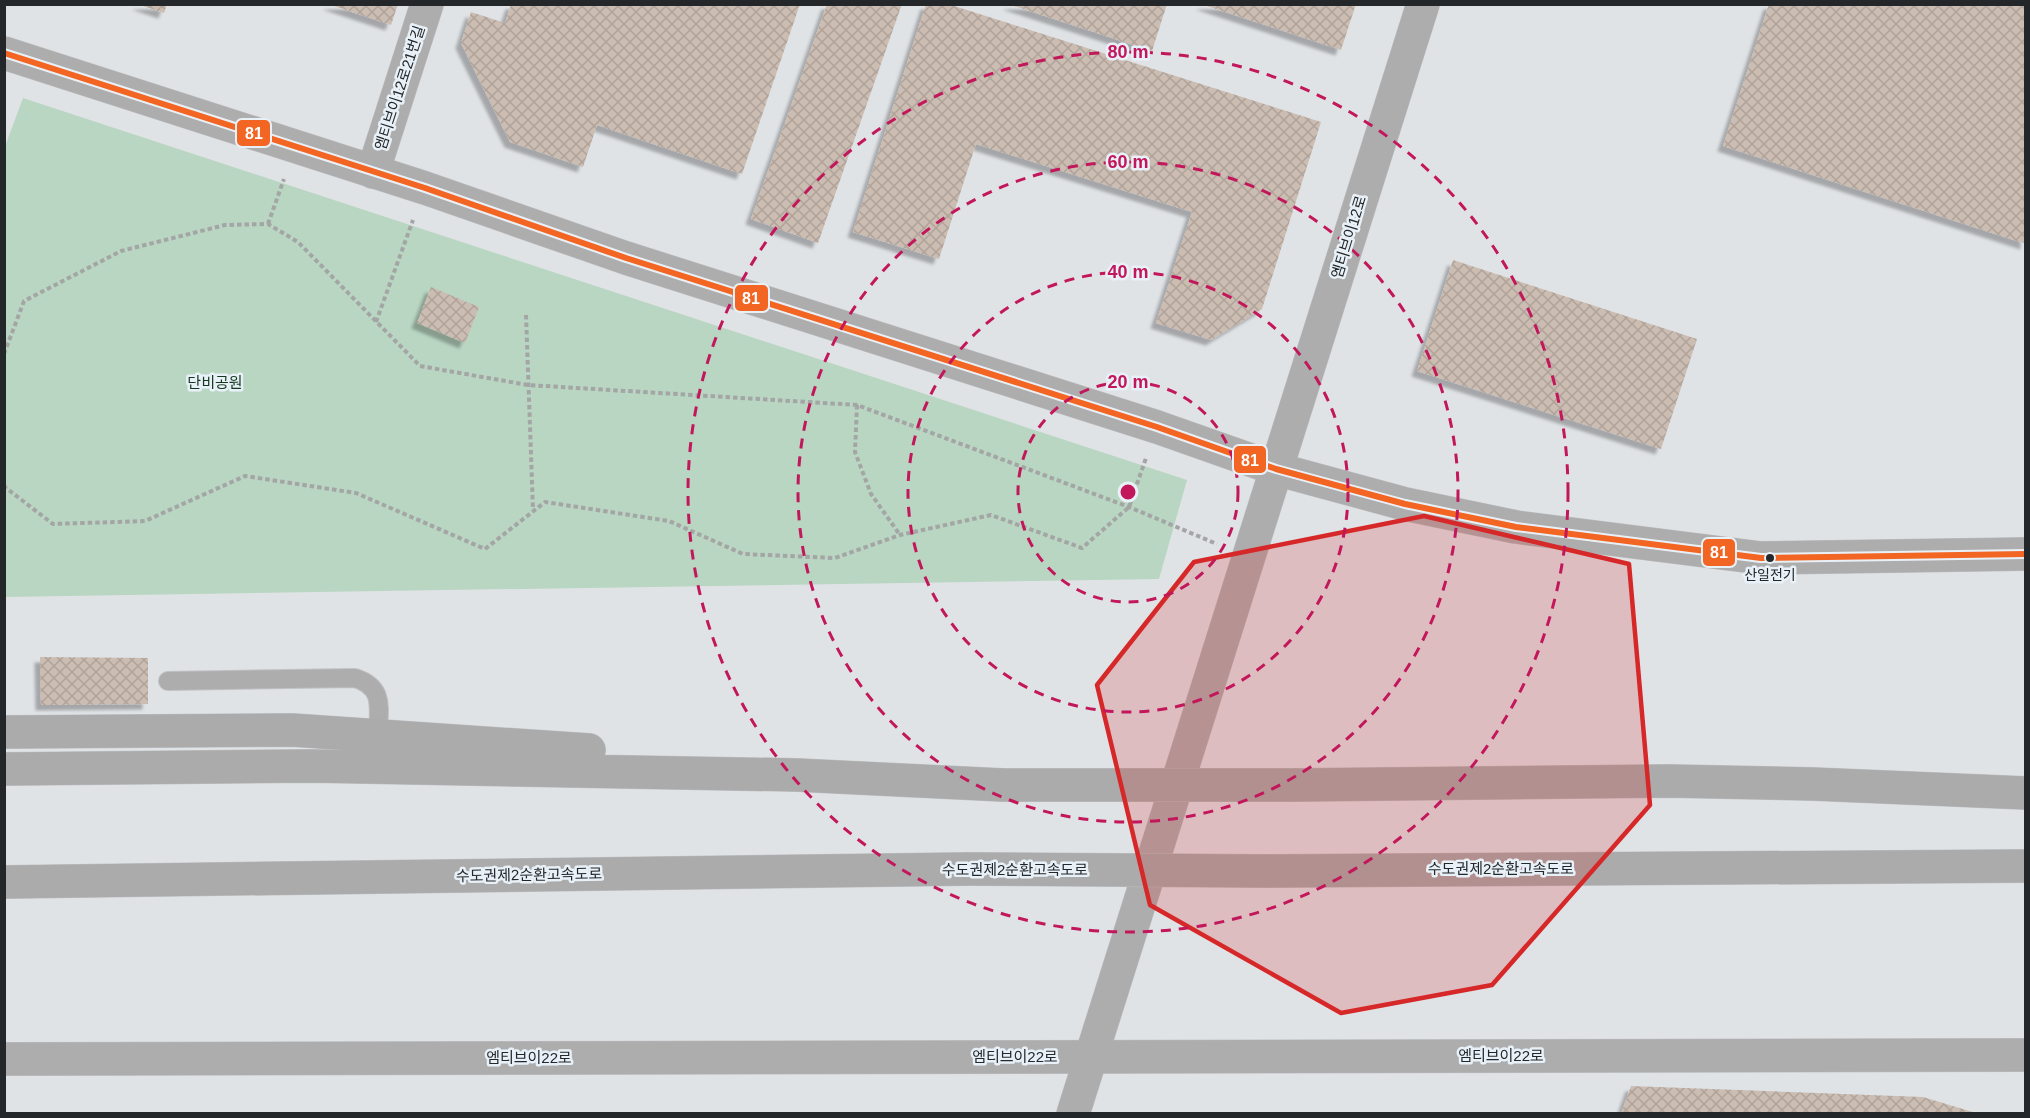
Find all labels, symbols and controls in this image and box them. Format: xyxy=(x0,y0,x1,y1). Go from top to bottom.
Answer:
street label: 엠티브이12로21번길 xyxy=(371,23,428,152)
text: 80 m xyxy=(1107,42,1149,62)
line badge: 81 xyxy=(236,119,271,147)
text: 81 xyxy=(245,125,263,142)
text: 60 m xyxy=(1107,152,1149,172)
street label: 엠티브이12로 xyxy=(1328,193,1369,280)
text: 40 m xyxy=(1107,262,1149,282)
line badge: 81 xyxy=(734,284,769,312)
text: 81 xyxy=(742,290,760,307)
text: 20 m xyxy=(1107,372,1149,392)
park label: 단비공원 xyxy=(187,374,243,391)
line badge: 81 xyxy=(1233,445,1267,474)
text: 81 xyxy=(1241,452,1259,469)
centre of rings xyxy=(1118,482,1138,502)
line badge: 81 xyxy=(1702,538,1736,567)
text: 81 xyxy=(1710,544,1728,561)
marker: 산일전기 xyxy=(1764,552,1776,564)
place label: 산일전기 xyxy=(1744,567,1796,583)
street label: 수도권제2순환고속도로 xyxy=(1428,860,1574,877)
street label: 수도권제2순환고속도로 xyxy=(942,861,1088,878)
street label: 수도권제2순환고속도로 xyxy=(456,865,602,884)
street label: 엠티브이22로 xyxy=(1458,1047,1544,1064)
street label: 엠티브이22로 xyxy=(972,1048,1058,1065)
street label: 엠티브이22로 xyxy=(486,1049,572,1066)

